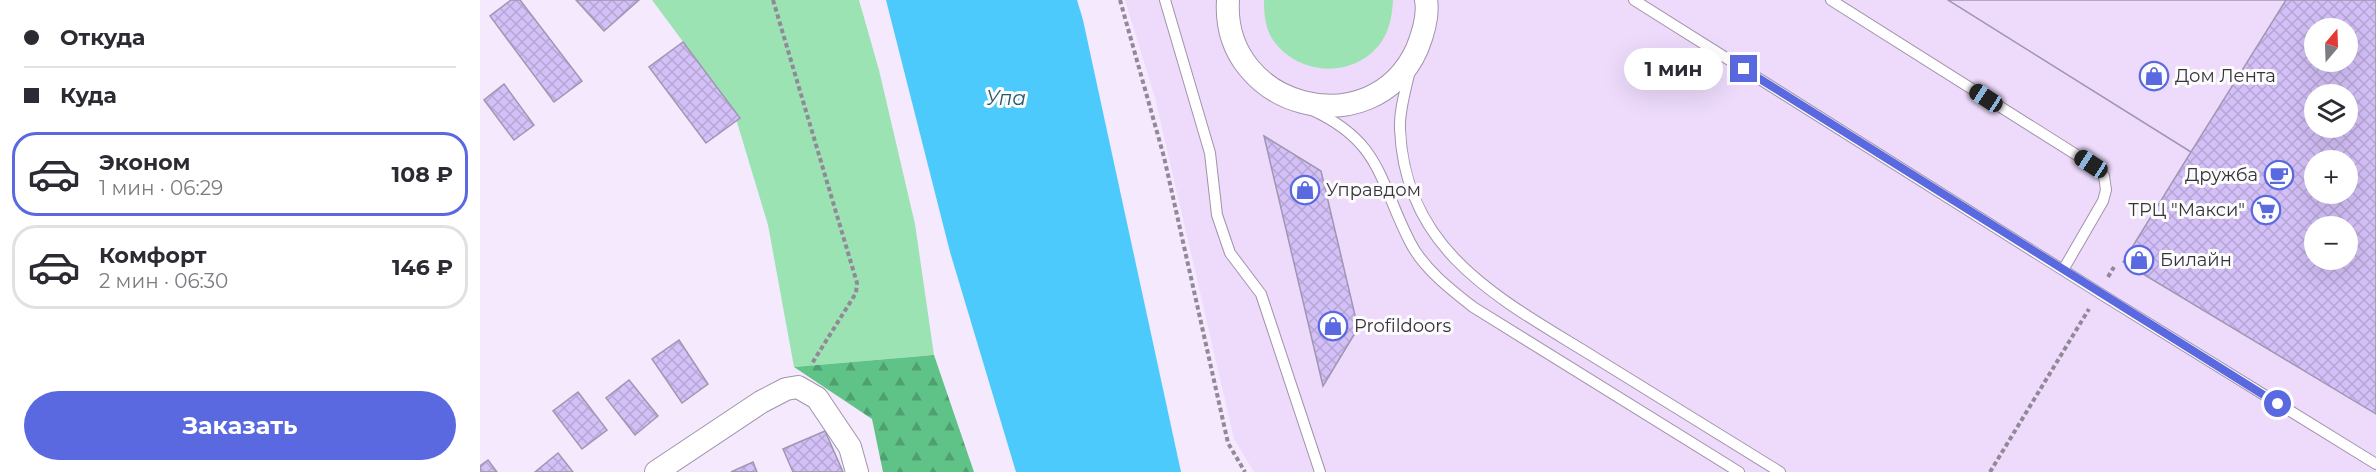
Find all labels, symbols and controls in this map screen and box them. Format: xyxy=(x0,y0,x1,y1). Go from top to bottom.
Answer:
north arrow xyxy=(2304,18,2358,72)
map controls xyxy=(2304,18,2358,270)
text: Откуда xyxy=(60,24,145,51)
callout: 1 мин xyxy=(1624,48,1723,90)
route end xyxy=(1730,55,1757,82)
text: 1 мин xyxy=(1645,57,1702,81)
shop icon: Дом Лента xyxy=(2138,60,2170,92)
place label: Дом Лента xyxy=(2175,65,2276,87)
car xyxy=(1966,81,2006,115)
text: Куда xyxy=(60,82,117,109)
button: layers xyxy=(2304,84,2358,138)
water label: Упа xyxy=(986,86,1026,110)
icon: car xyxy=(27,147,81,201)
car xyxy=(2071,147,2111,181)
text: Эконом xyxy=(99,149,190,176)
button: + xyxy=(2304,150,2358,204)
cafe icon: Дружба xyxy=(2263,159,2295,191)
text: 108 ₽ xyxy=(392,161,453,188)
place label: Дружба xyxy=(2185,164,2258,186)
shop icon: Управдом xyxy=(1289,174,1321,206)
text: 1 мин · 06:29 xyxy=(99,176,223,200)
place label: Управдом xyxy=(1326,179,1421,201)
supermarket icon: ТРЦ "Макси" xyxy=(2250,194,2282,226)
place label: ТРЦ "Макси" xyxy=(2128,199,2245,221)
button: − xyxy=(2304,216,2358,270)
icon: car xyxy=(27,240,81,294)
text: Комфорт xyxy=(99,242,207,269)
shop icon: Билайн xyxy=(2123,244,2155,276)
place label: Билайн xyxy=(2160,249,2232,271)
text: 146 ₽ xyxy=(392,254,453,281)
text: 2 мин · 06:30 xyxy=(99,269,228,293)
shop icon: Profildoors xyxy=(1317,310,1349,342)
place label: Profildoors xyxy=(1354,315,1452,337)
route start xyxy=(2264,390,2291,417)
button: Заказать xyxy=(24,391,456,460)

